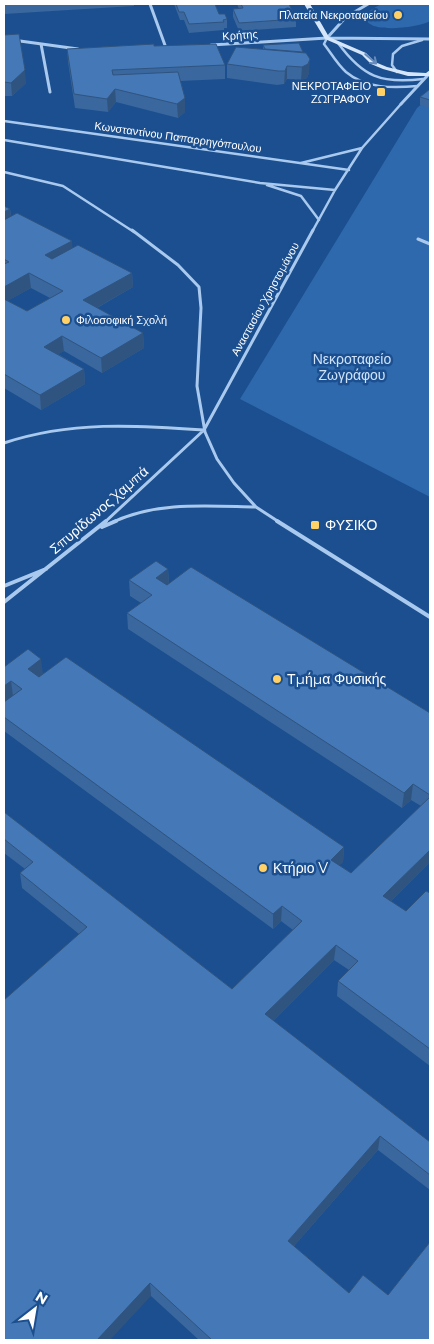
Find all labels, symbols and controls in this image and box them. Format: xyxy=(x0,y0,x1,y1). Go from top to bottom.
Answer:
place label: Πλατεία Νεκροταφείου xyxy=(279,8,388,22)
marker: Πλατεία Νεκροταφείου xyxy=(392,9,404,21)
street label: Κρήτης xyxy=(222,27,258,43)
one-way arrow xyxy=(364,54,377,65)
place label: ΝΕΚΡΟΤΑΦΕΙΟ ΖΩΓΡΑΦΟΥ xyxy=(292,79,372,106)
marker: ΝΕΚΡΟΤΑΦΕΙΟ ΖΩΓΡΑΦΟΥ xyxy=(375,86,387,98)
street label: Κωνσταντίνου Παπαρρηγόπουλου xyxy=(94,118,262,156)
street label: Αναστασίου Χρηστομάνου xyxy=(228,240,302,358)
place label: Φιλοσοφική Σχολή xyxy=(76,313,167,327)
marker: Φιλοσοφική Σχολή xyxy=(60,314,72,326)
park label: Νεκροταφείο Ζωγράφου xyxy=(313,350,391,384)
street label: Σπυρίδωνος Χαμπά xyxy=(46,462,152,558)
place label: ΦΥΣΙΚΟ xyxy=(325,516,378,534)
marker: ΦΥΣΙΚΟ xyxy=(309,519,321,531)
place label: Τμήμα Φυσικής xyxy=(287,670,386,688)
marker: Τμήμα Φυσικής xyxy=(271,673,283,685)
place label: Κτήριο V xyxy=(273,859,328,877)
marker: Κτήριο V xyxy=(257,862,269,874)
north arrow xyxy=(10,1284,60,1334)
text: N xyxy=(32,1287,51,1308)

